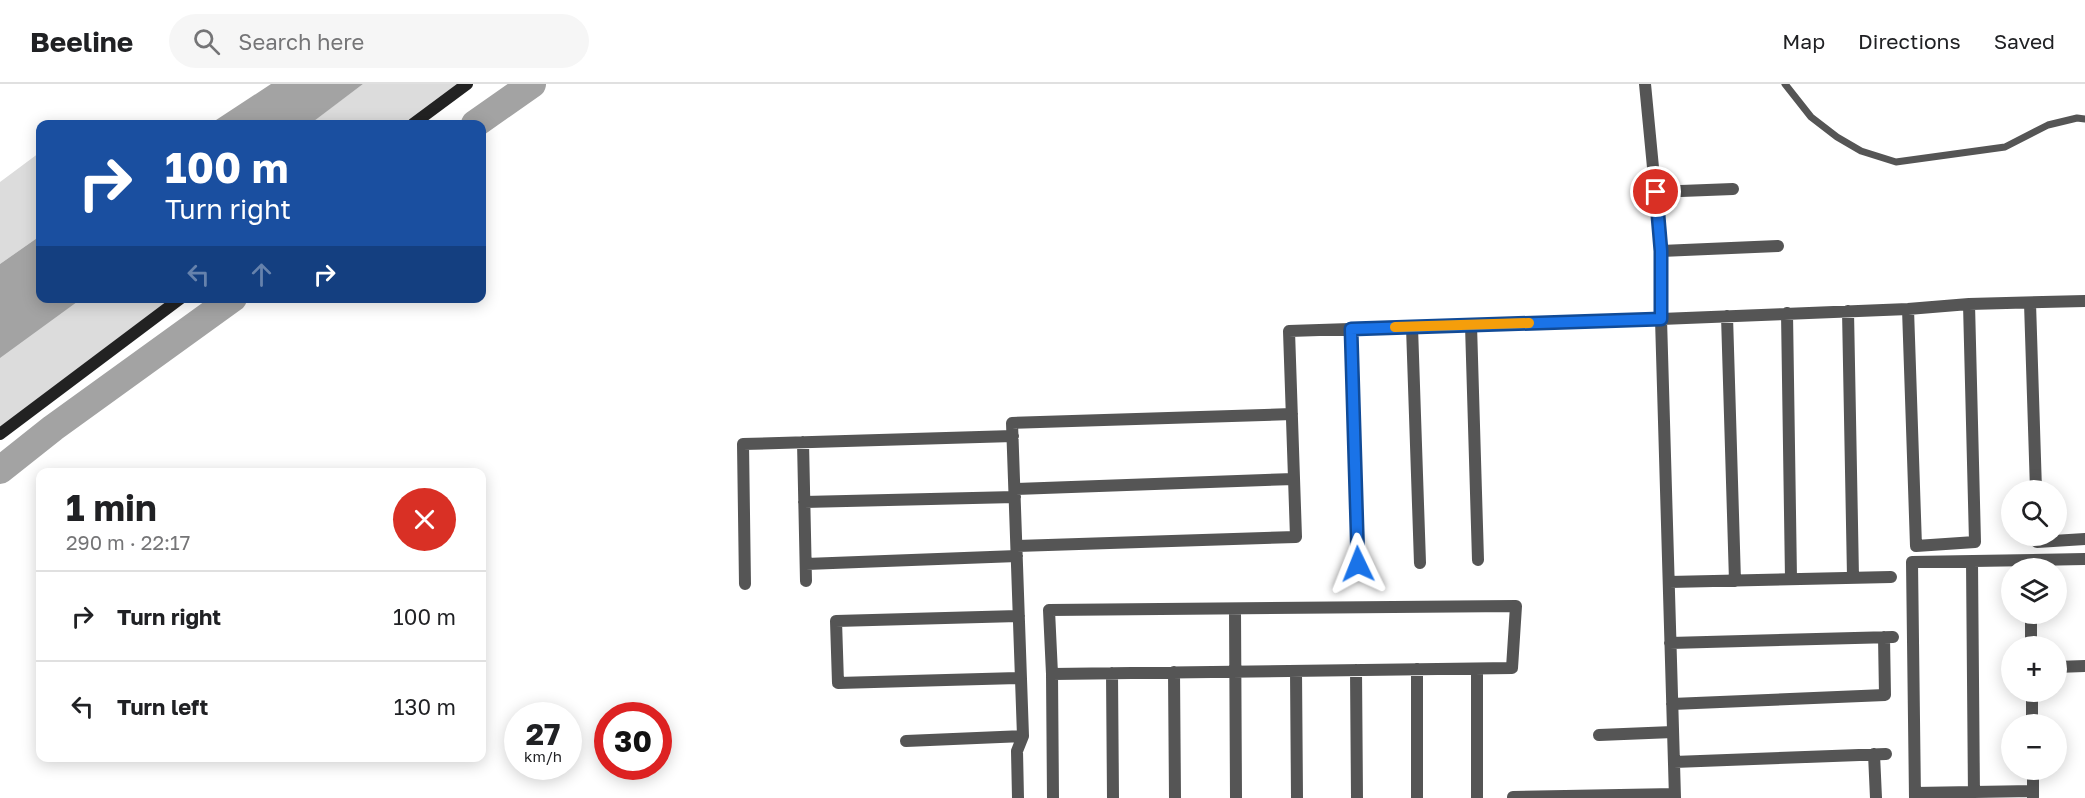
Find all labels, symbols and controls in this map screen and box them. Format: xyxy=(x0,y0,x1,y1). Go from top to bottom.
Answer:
search box xyxy=(169,14,589,68)
text: Beeline xyxy=(30,25,133,58)
icon: search xyxy=(190,25,223,58)
text: Search here xyxy=(238,28,364,55)
text: Map xyxy=(1782,28,1825,54)
text: Directions xyxy=(1858,28,1961,54)
text: Saved xyxy=(1994,28,2055,54)
text: 100 m xyxy=(165,142,288,192)
icon: right xyxy=(66,144,144,222)
pin xyxy=(1630,166,1681,217)
icon: arrive xyxy=(1639,175,1672,208)
text: Turn right xyxy=(165,193,291,225)
icon: left xyxy=(182,258,215,291)
icon: ahead xyxy=(245,258,278,291)
icon: right xyxy=(308,258,341,291)
map controls xyxy=(2001,480,2067,780)
button: search xyxy=(2001,480,2067,546)
text: 1 min xyxy=(66,486,157,529)
button: close xyxy=(393,488,456,551)
text: 290 m · 22:17 xyxy=(66,530,190,554)
position arrow xyxy=(1326,532,1390,596)
button: layers xyxy=(2001,558,2067,624)
icon: right xyxy=(66,600,99,633)
text: Turn right xyxy=(117,603,221,630)
text: 100 m xyxy=(393,603,456,630)
button: + xyxy=(2001,636,2067,702)
icon: left xyxy=(66,690,99,723)
text: Turn left xyxy=(117,693,208,720)
text: 130 m xyxy=(394,693,456,720)
speed limit sign: 30 xyxy=(594,702,672,780)
button: − xyxy=(2001,714,2067,780)
text: 27 xyxy=(526,716,560,752)
text: km/h xyxy=(524,747,562,765)

